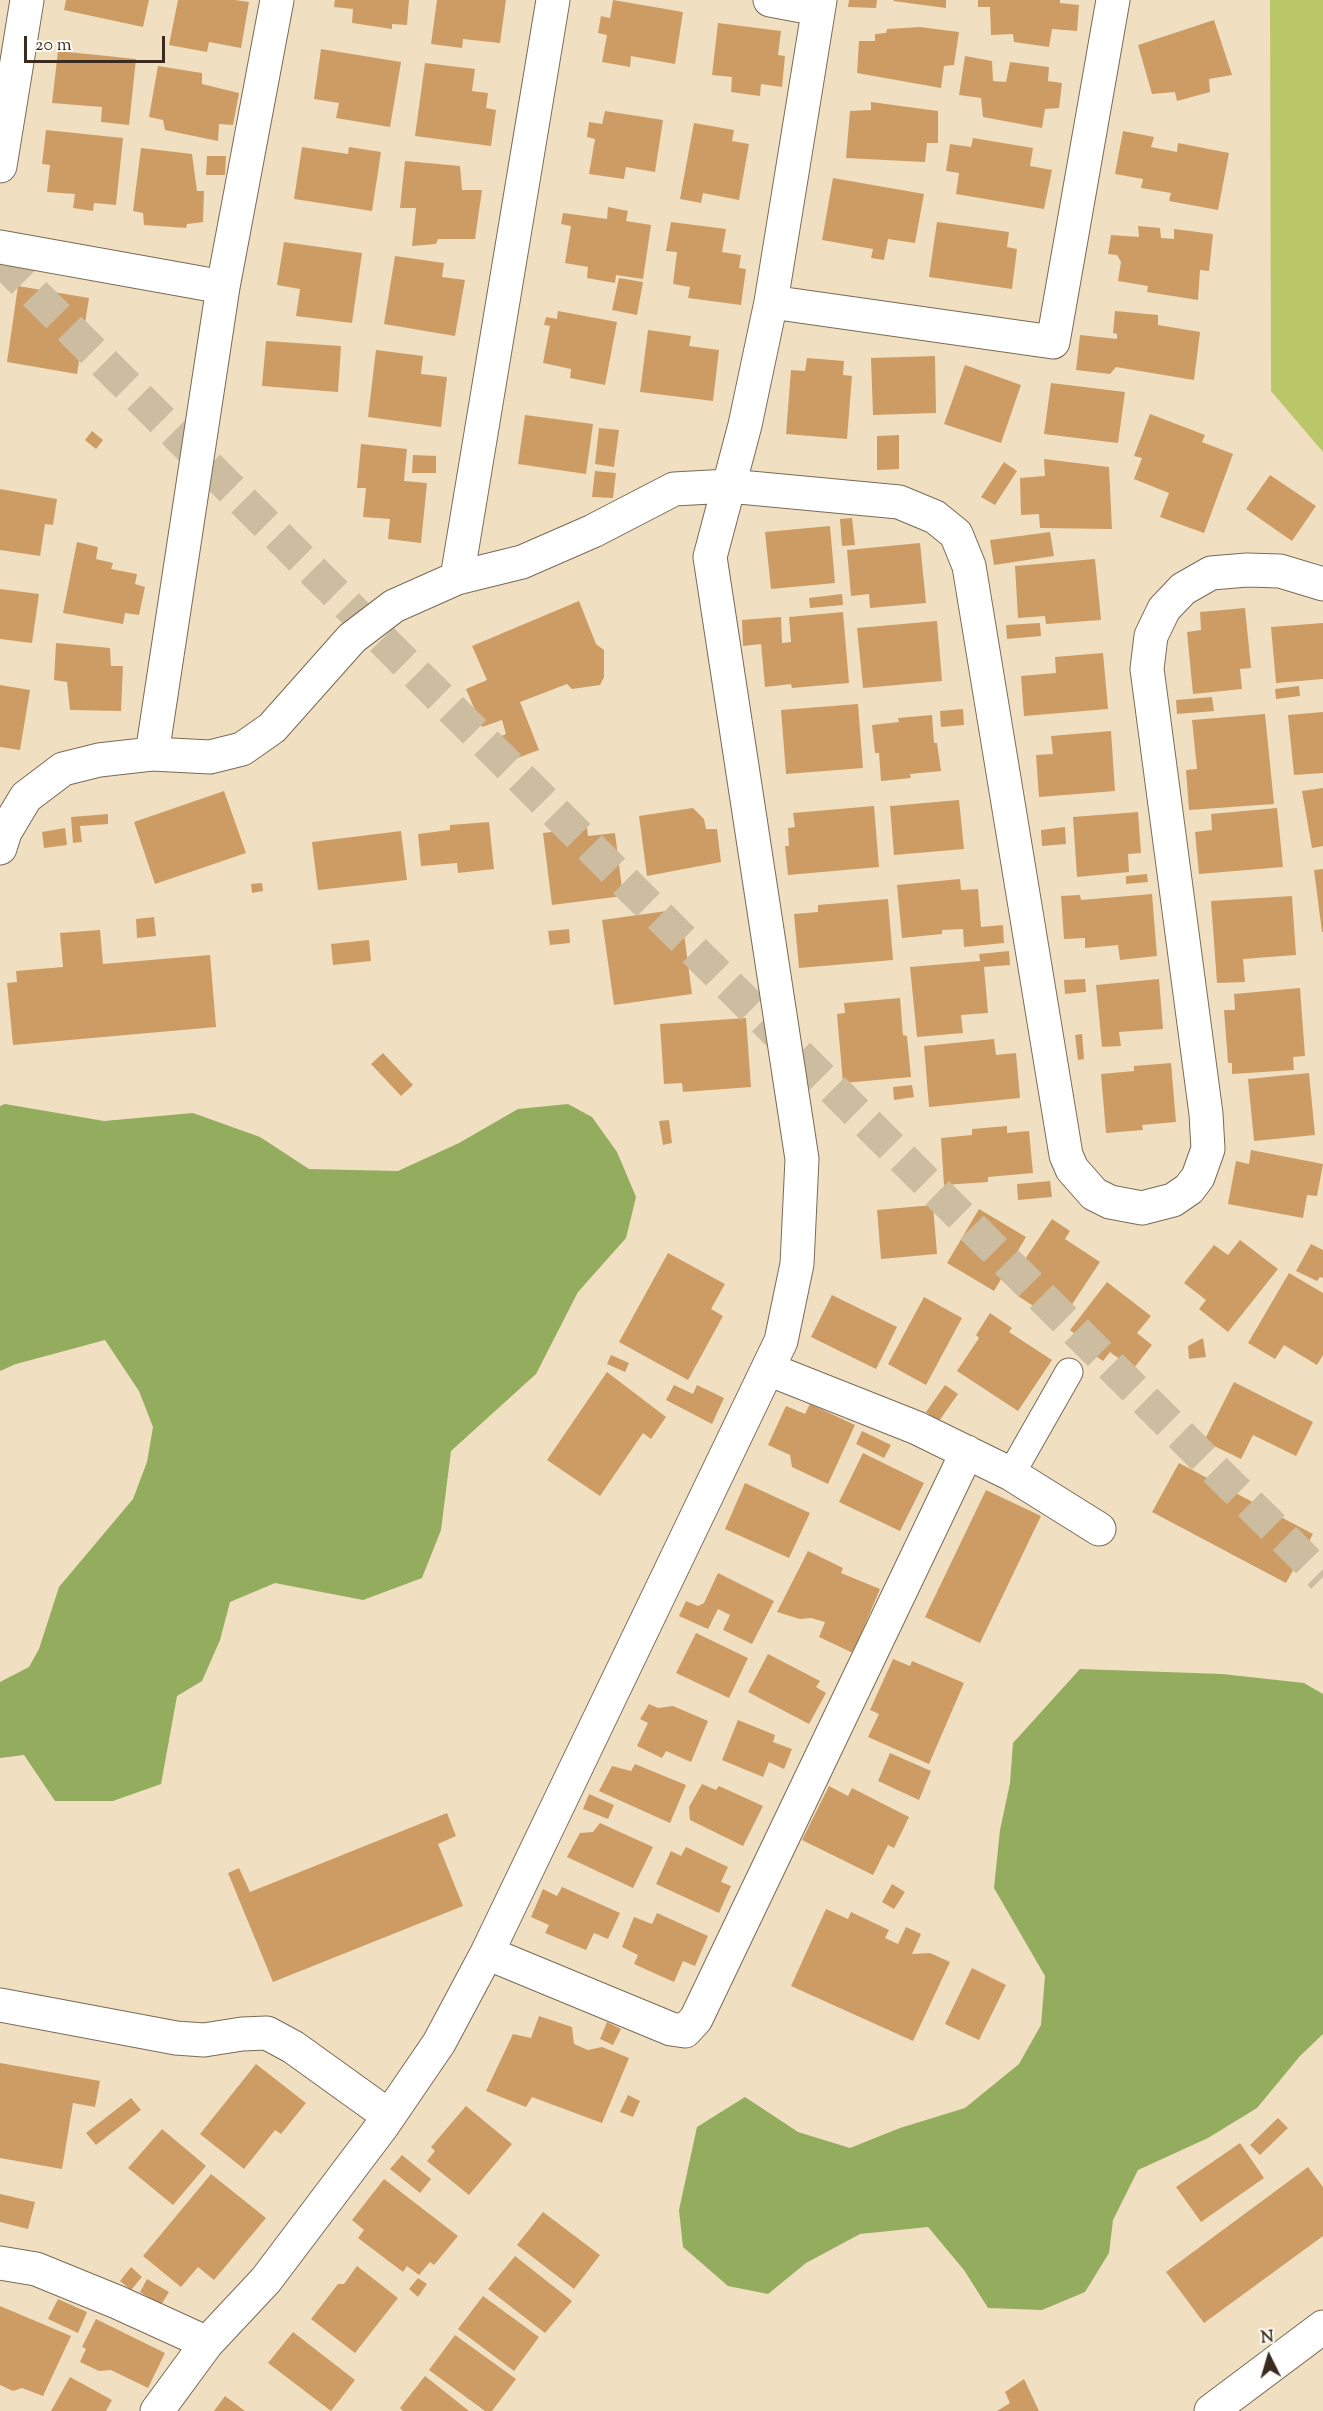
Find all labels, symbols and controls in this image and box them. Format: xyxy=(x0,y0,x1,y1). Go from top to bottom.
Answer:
scale bar xyxy=(27,24,168,62)
text: 20 m xyxy=(35,33,72,59)
north arrow xyxy=(1239,2327,1299,2387)
text: N xyxy=(1260,2327,1275,2351)

